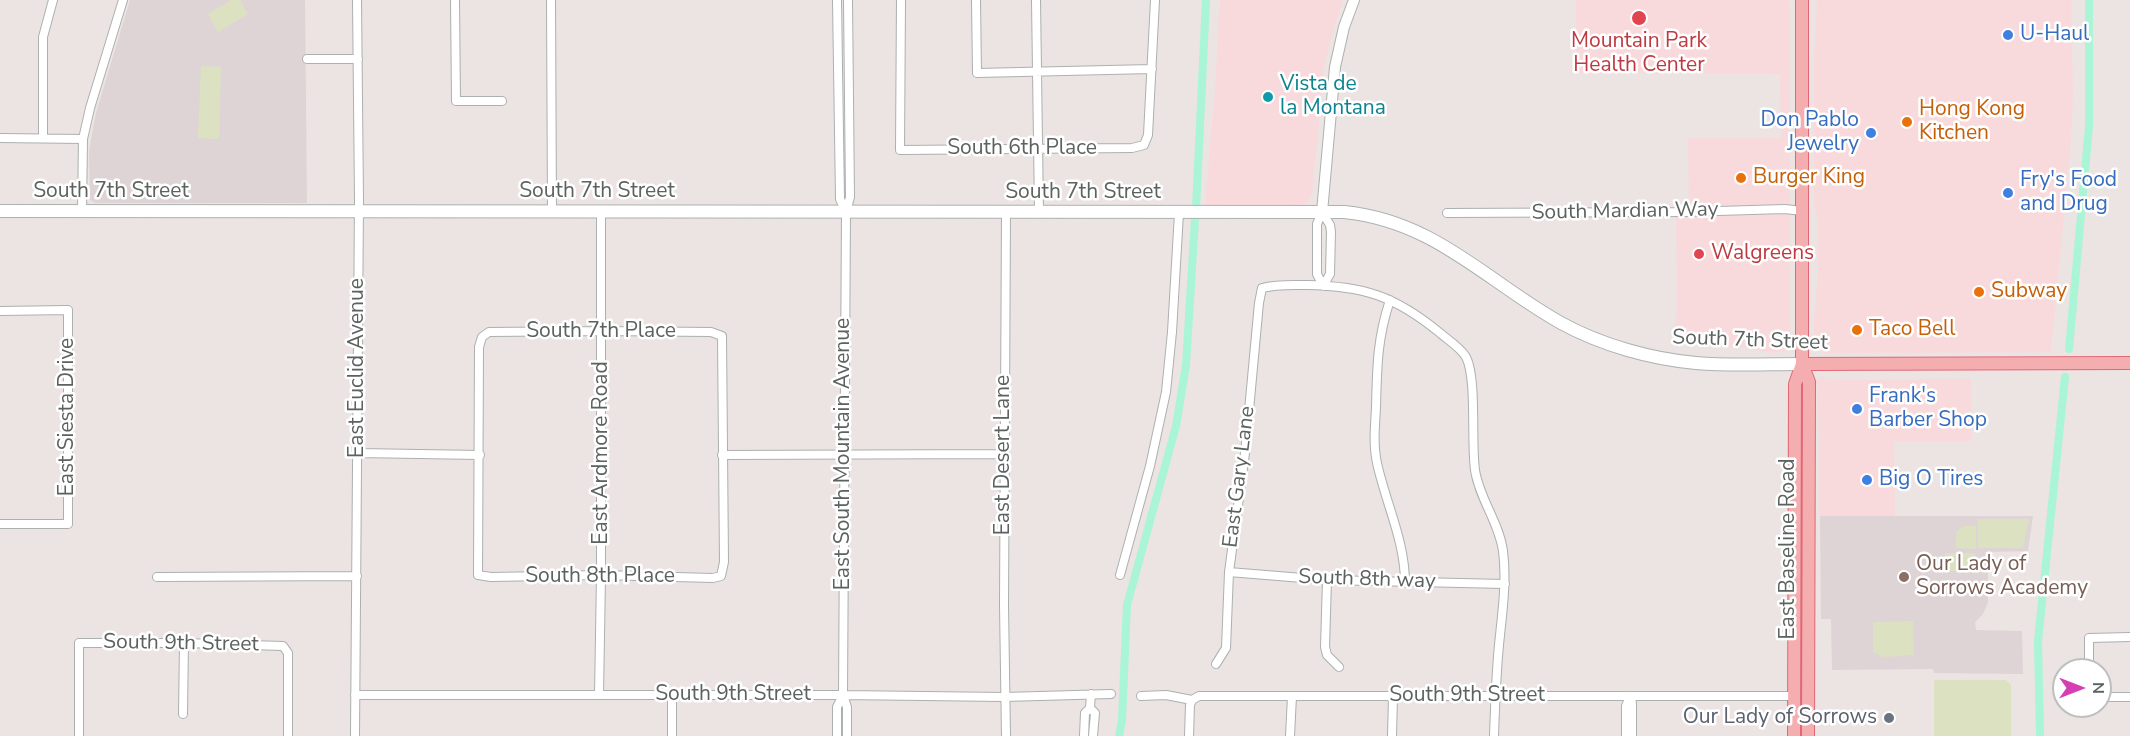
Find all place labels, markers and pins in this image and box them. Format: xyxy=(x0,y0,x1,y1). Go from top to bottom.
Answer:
marker: Mountain Park Health Center xyxy=(1630,9,1648,27)
place label: U-Haul xyxy=(2020,22,2089,48)
marker: U-Haul xyxy=(2001,28,2015,42)
place label: Mountain Park Health Center xyxy=(1571,29,1707,79)
place label: Vista de la Montana xyxy=(1280,72,1386,122)
marker: Vista de la Montana xyxy=(1261,90,1275,104)
place label: Hong Kong Kitchen xyxy=(1919,97,2025,147)
place label: Don Pablo Jewelry xyxy=(1760,108,1859,158)
marker: Hong Kong Kitchen xyxy=(1900,115,1914,129)
marker: Don Pablo Jewelry xyxy=(1864,126,1878,140)
place label: Burger King xyxy=(1753,165,1865,191)
place label: Fry's Food and Drug xyxy=(2020,168,2117,218)
marker: Burger King xyxy=(1734,171,1748,185)
marker: Fry's Food and Drug xyxy=(2001,186,2015,200)
place label: Walgreens xyxy=(1711,241,1814,267)
marker: Walgreens xyxy=(1692,247,1706,261)
place label: Subway xyxy=(1991,279,2067,305)
marker: Subway xyxy=(1972,285,1986,299)
place label: Taco Bell xyxy=(1869,317,1956,343)
marker: Taco Bell xyxy=(1850,323,1864,337)
place label: Frank's Barber Shop xyxy=(1869,384,1987,434)
marker: Frank's Barber Shop xyxy=(1850,402,1864,416)
place label: Big O Tires xyxy=(1879,467,1983,493)
marker: Big O Tires xyxy=(1860,473,1874,487)
place label: Our Lady of Sorrows Academy xyxy=(1916,552,2088,602)
marker: Our Lady of Sorrows Academy xyxy=(1897,570,1911,584)
place label: Our Lady of Sorrows xyxy=(1683,705,1877,731)
marker: Our Lady of Sorrows xyxy=(1882,711,1896,725)

